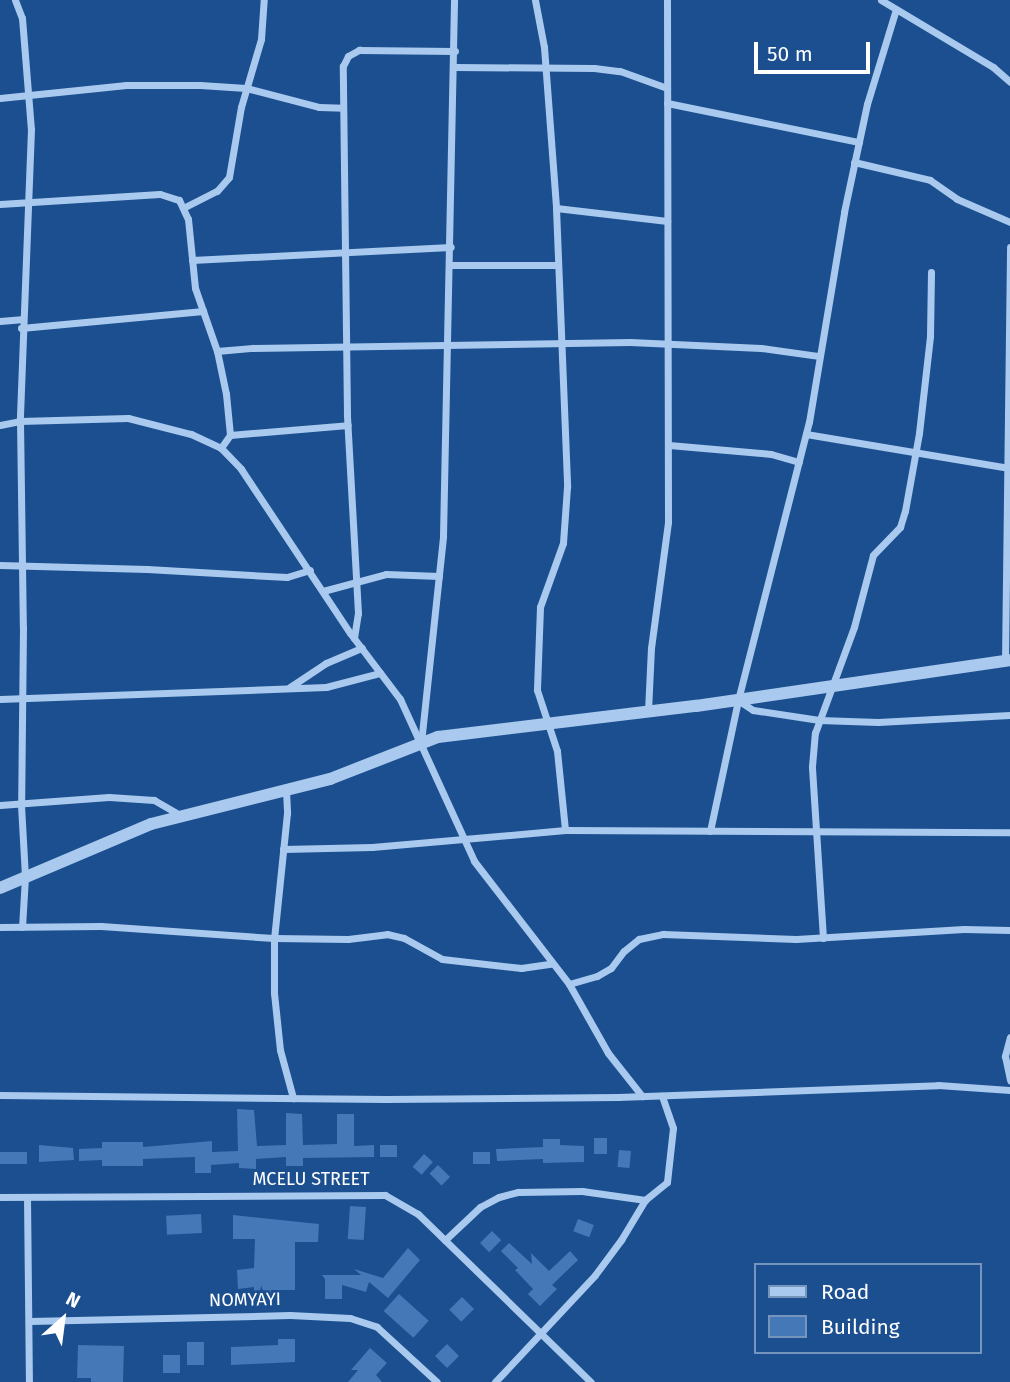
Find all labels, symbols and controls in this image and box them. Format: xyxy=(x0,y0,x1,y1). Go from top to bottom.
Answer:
scale bar xyxy=(758,28,874,72)
text: 50 m xyxy=(767,41,813,67)
street label: MCELU STREET xyxy=(253,1168,369,1190)
legend xyxy=(754,1263,982,1354)
text: Road xyxy=(821,1279,869,1305)
north arrow xyxy=(28,1284,98,1354)
text: N xyxy=(62,1287,84,1313)
street label: NOMYAYI xyxy=(209,1289,281,1311)
text: Building xyxy=(821,1314,900,1340)

